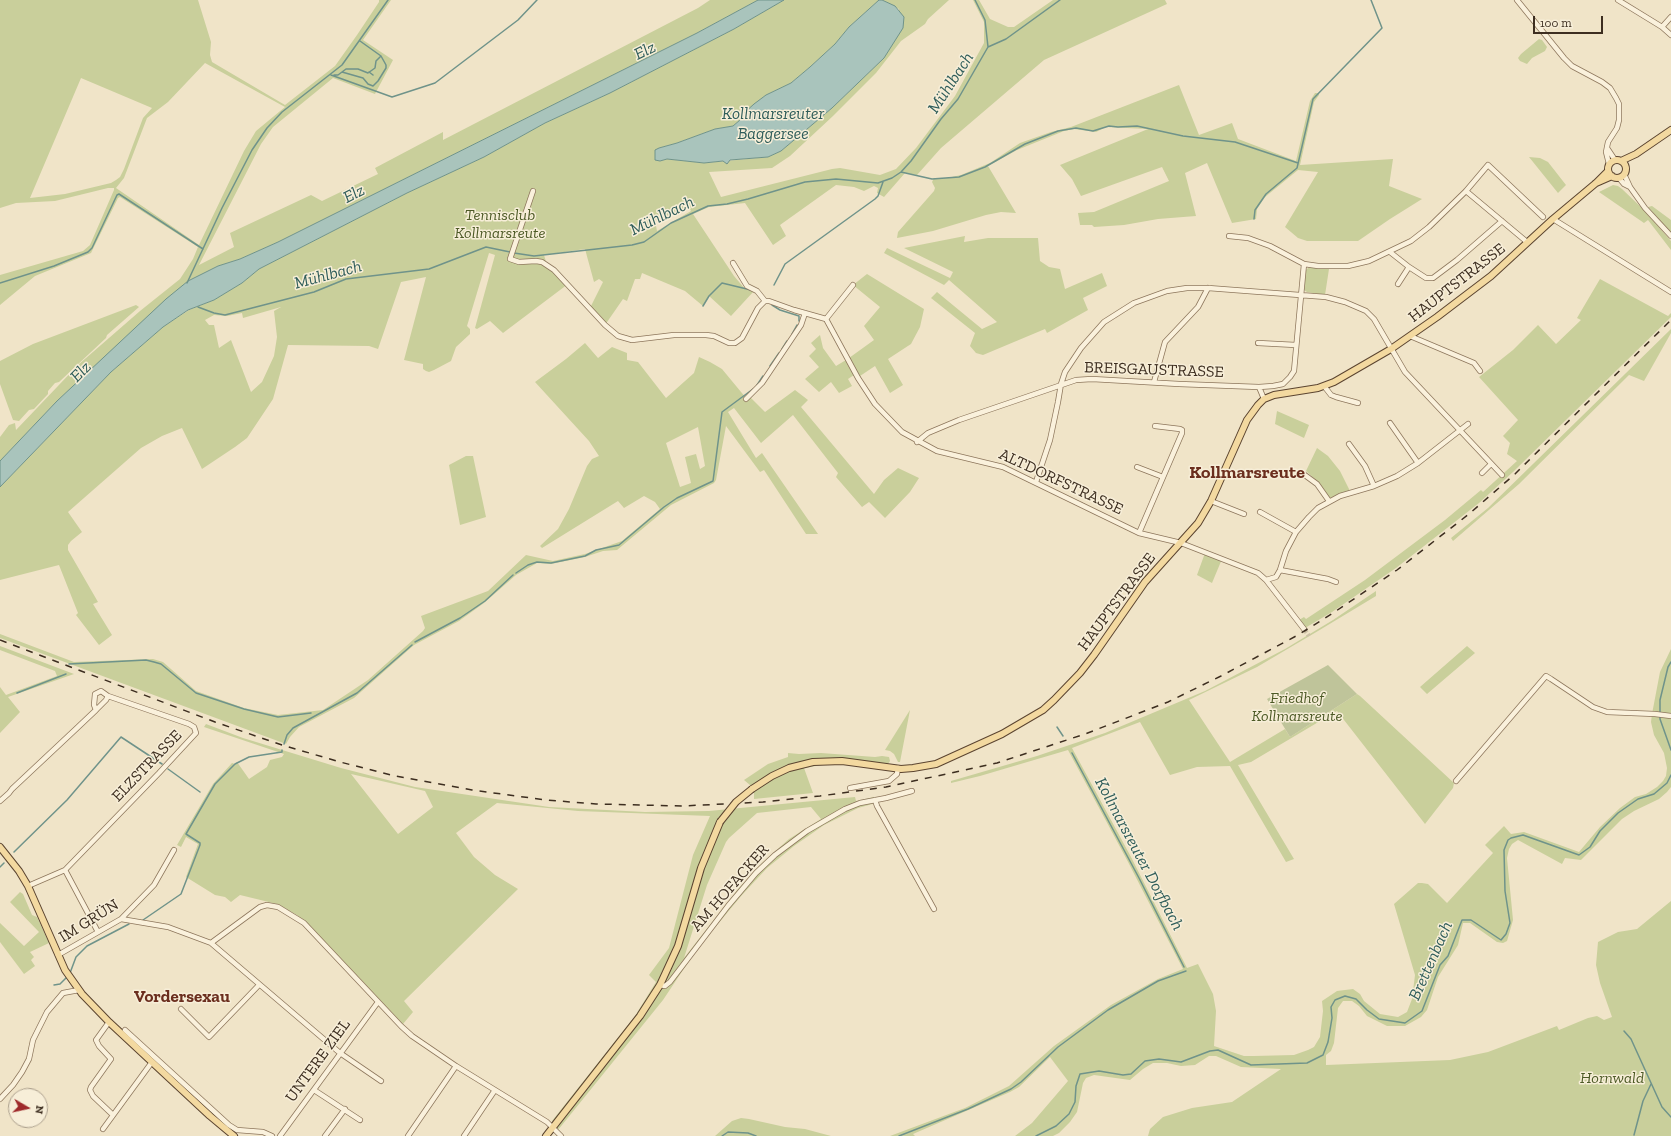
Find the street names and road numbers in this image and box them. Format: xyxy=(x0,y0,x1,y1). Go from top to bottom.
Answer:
street label: HAUPTSTRASSE xyxy=(1405,239,1509,327)
street label: BREISGAUSTRASSE xyxy=(1084,358,1224,382)
street label: ALTDORFSTRASSE xyxy=(996,445,1126,519)
street label: HAUPTSTRASSE xyxy=(1074,549,1160,655)
street label: ELZSTRASSE xyxy=(108,726,186,806)
street label: AM HOFACKER xyxy=(687,840,773,936)
street label: IM GRÜN xyxy=(56,895,122,947)
street label: UNTERE ZIEL xyxy=(281,1016,355,1106)

